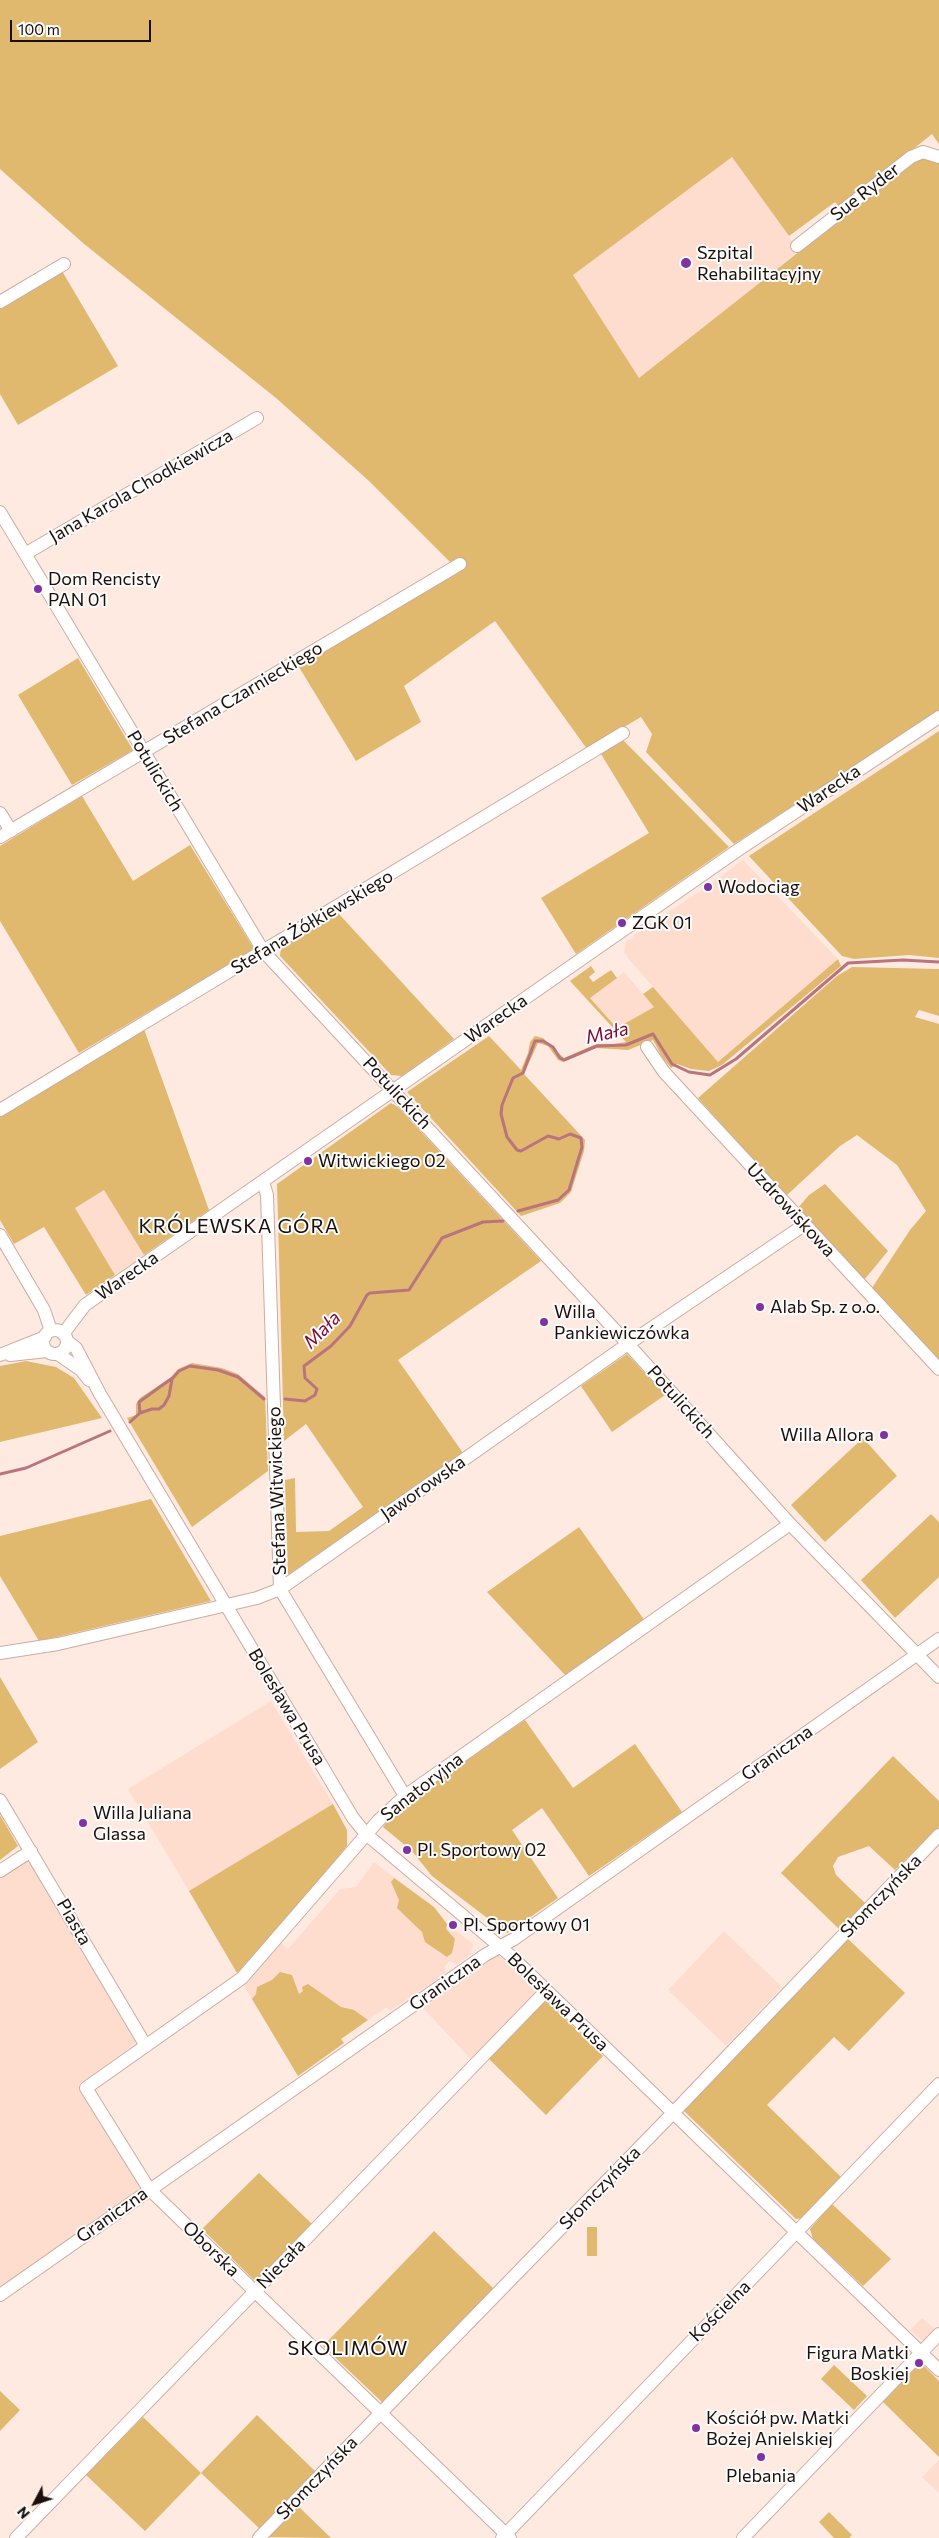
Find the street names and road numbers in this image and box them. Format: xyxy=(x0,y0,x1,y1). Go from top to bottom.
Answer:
street label: Sue Ryder xyxy=(826,158,904,226)
street label: Jana Karola Chodkiewicza xyxy=(45,425,237,547)
street label: Stefana Czarnieckiego xyxy=(159,637,327,749)
street label: Potulickich xyxy=(122,727,188,815)
street label: Warecka xyxy=(793,760,865,818)
street label: Stefana Żółkiewskiego xyxy=(227,865,397,979)
street label: Warecka xyxy=(461,990,531,1048)
street label: Potulickich xyxy=(358,1052,436,1134)
street label: Uzdrowiskowa xyxy=(742,1159,840,1261)
street label: Warecka xyxy=(92,1247,162,1305)
street label: Potulickich xyxy=(643,1361,719,1443)
street label: Stefana Witwickiego xyxy=(263,1406,291,1576)
street label: Jaworowska xyxy=(377,1451,469,1525)
street label: Bolesława Prusa xyxy=(244,1645,330,1769)
street label: Graniczna xyxy=(737,1721,817,1785)
street label: Sanatoryjna xyxy=(377,1748,467,1826)
street label: Słomczyńska xyxy=(836,1850,926,1942)
street label: Piasta xyxy=(52,1895,96,1949)
street label: Bolesława Prusa xyxy=(503,1948,613,2056)
street label: Graniczna xyxy=(405,1951,485,2015)
street label: Słomczyńska xyxy=(555,2142,645,2234)
street label: Graniczna xyxy=(72,2183,152,2247)
street label: Oborska xyxy=(178,2217,244,2281)
street label: Niecała xyxy=(252,2235,310,2293)
street label: Kościelna xyxy=(685,2276,755,2346)
street label: Słomczyńska xyxy=(272,2432,362,2524)

